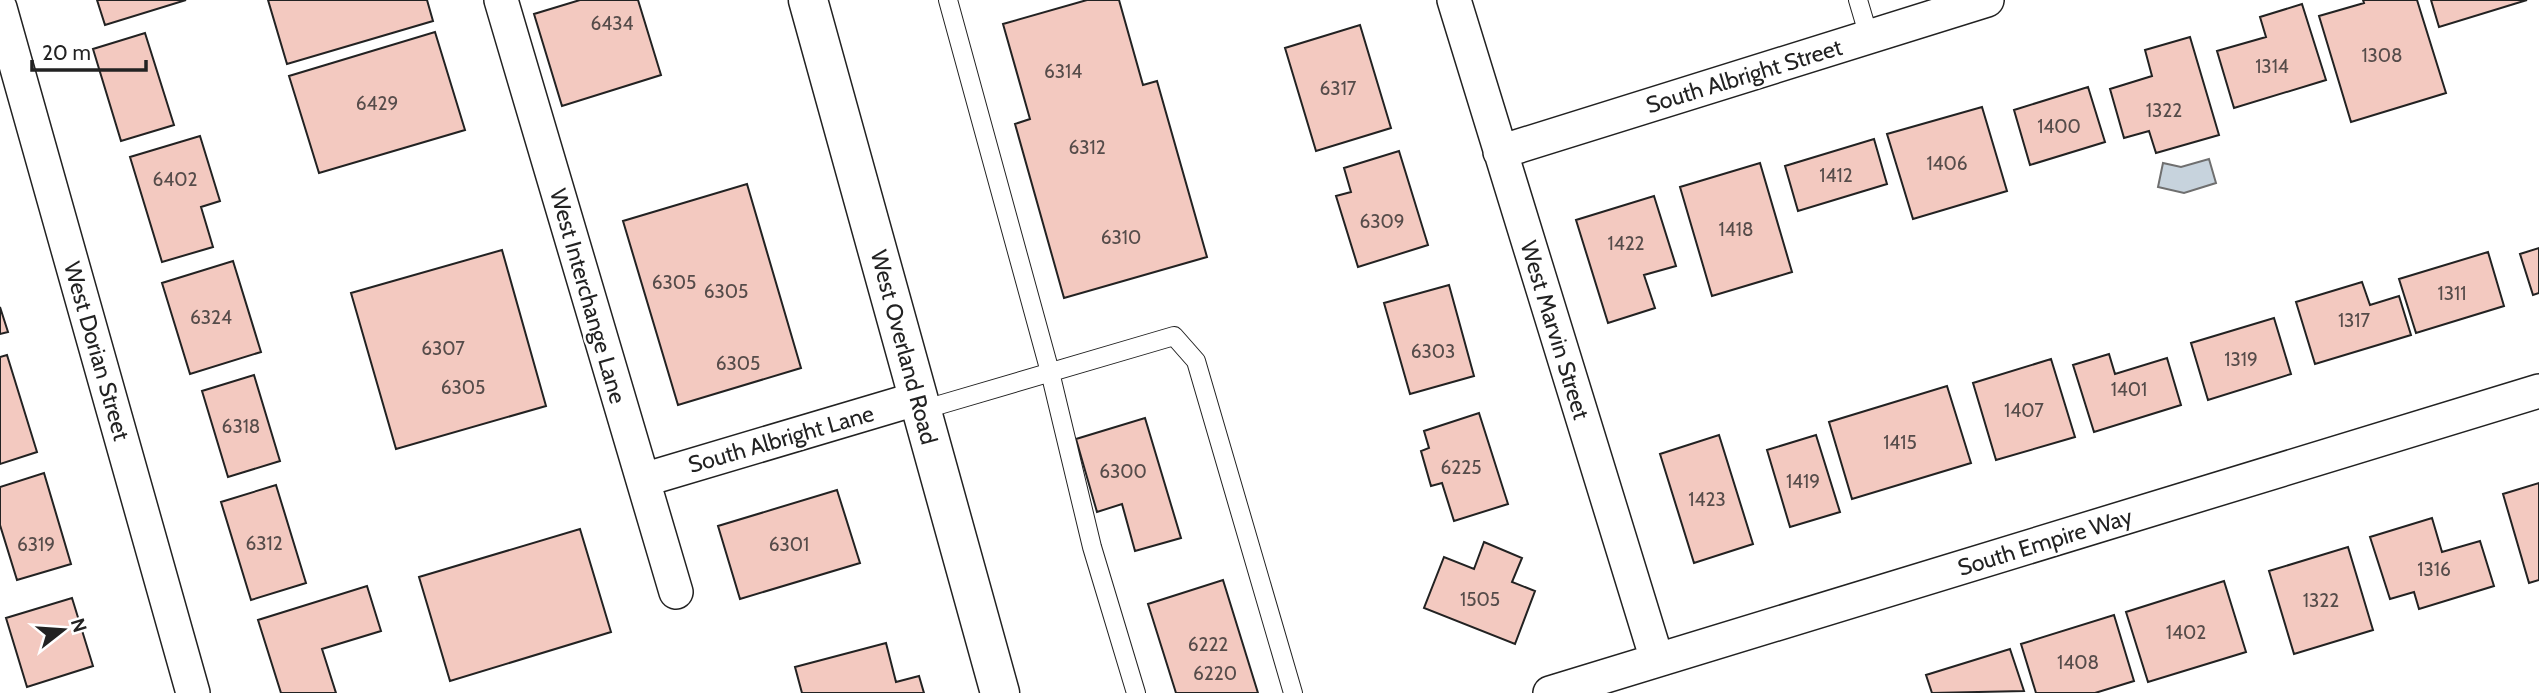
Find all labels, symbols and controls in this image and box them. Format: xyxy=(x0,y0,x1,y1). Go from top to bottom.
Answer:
house number: 6434 xyxy=(590,12,634,35)
scale bar xyxy=(32,28,145,72)
street label: South Albright Street xyxy=(1643,33,1846,119)
text: 20 m xyxy=(42,40,91,65)
house number: 1308 xyxy=(2361,44,2403,67)
house number: 1314 xyxy=(2255,55,2289,78)
house number: 6314 xyxy=(1044,60,1082,83)
house number: 6317 xyxy=(1320,77,1357,100)
house number: 6429 xyxy=(356,92,398,115)
house number: 1322 xyxy=(2146,99,2182,122)
house number: 1400 xyxy=(2037,115,2081,138)
house number: 6312 xyxy=(1068,136,1106,159)
house number: 1406 xyxy=(1926,152,1968,175)
house number: 1412 xyxy=(1819,164,1853,187)
house number: 6402 xyxy=(153,168,198,191)
street label: West Interchange Lane xyxy=(544,185,632,407)
house number: 6309 xyxy=(1359,210,1405,233)
house number: 1418 xyxy=(1719,218,1753,241)
house number: 6310 xyxy=(1101,226,1141,249)
house number: 1422 xyxy=(1607,232,1645,255)
street label: West Marvin Street xyxy=(1515,237,1596,423)
street label: West Overland Road xyxy=(865,247,943,447)
street label: West Dorian Street xyxy=(58,258,136,444)
house number: 6305 xyxy=(652,271,696,294)
house number: 6305 xyxy=(704,280,748,303)
house number: 1311 xyxy=(2438,282,2466,305)
house number: 6324 xyxy=(190,306,232,329)
house number: 1317 xyxy=(2338,309,2371,332)
house number: 6307 xyxy=(421,337,465,360)
house number: 6303 xyxy=(1411,340,1455,363)
house number: 1319 xyxy=(2224,348,2258,371)
house number: 6305 xyxy=(716,352,760,375)
house number: 6305 xyxy=(441,376,485,399)
house number: 1401 xyxy=(2111,378,2147,401)
street label: South Albright Lane xyxy=(685,399,877,479)
house number: 1407 xyxy=(2004,399,2044,422)
house number: 6318 xyxy=(222,415,260,438)
house number: 1415 xyxy=(1883,431,1917,454)
house number: 6225 xyxy=(1441,456,1481,479)
house number: 6300 xyxy=(1099,460,1147,483)
house number: 1419 xyxy=(1786,470,1820,493)
house number: 1423 xyxy=(1688,488,1726,511)
street label: South Empire Way xyxy=(1954,502,2136,582)
house number: 6312 xyxy=(245,532,283,555)
house number: 6319 xyxy=(17,533,55,556)
house number: 6301 xyxy=(769,533,809,556)
house number: 1316 xyxy=(2417,558,2451,581)
house number: 1505 xyxy=(1460,588,1500,611)
house number: 1322 xyxy=(2303,589,2339,612)
north arrow xyxy=(28,595,98,665)
text: N xyxy=(66,615,92,635)
house number: 1402 xyxy=(2166,621,2206,644)
house number: 6222 xyxy=(1188,633,1228,656)
house number: 1408 xyxy=(2057,651,2099,674)
house number: 6220 xyxy=(1193,662,1237,685)

